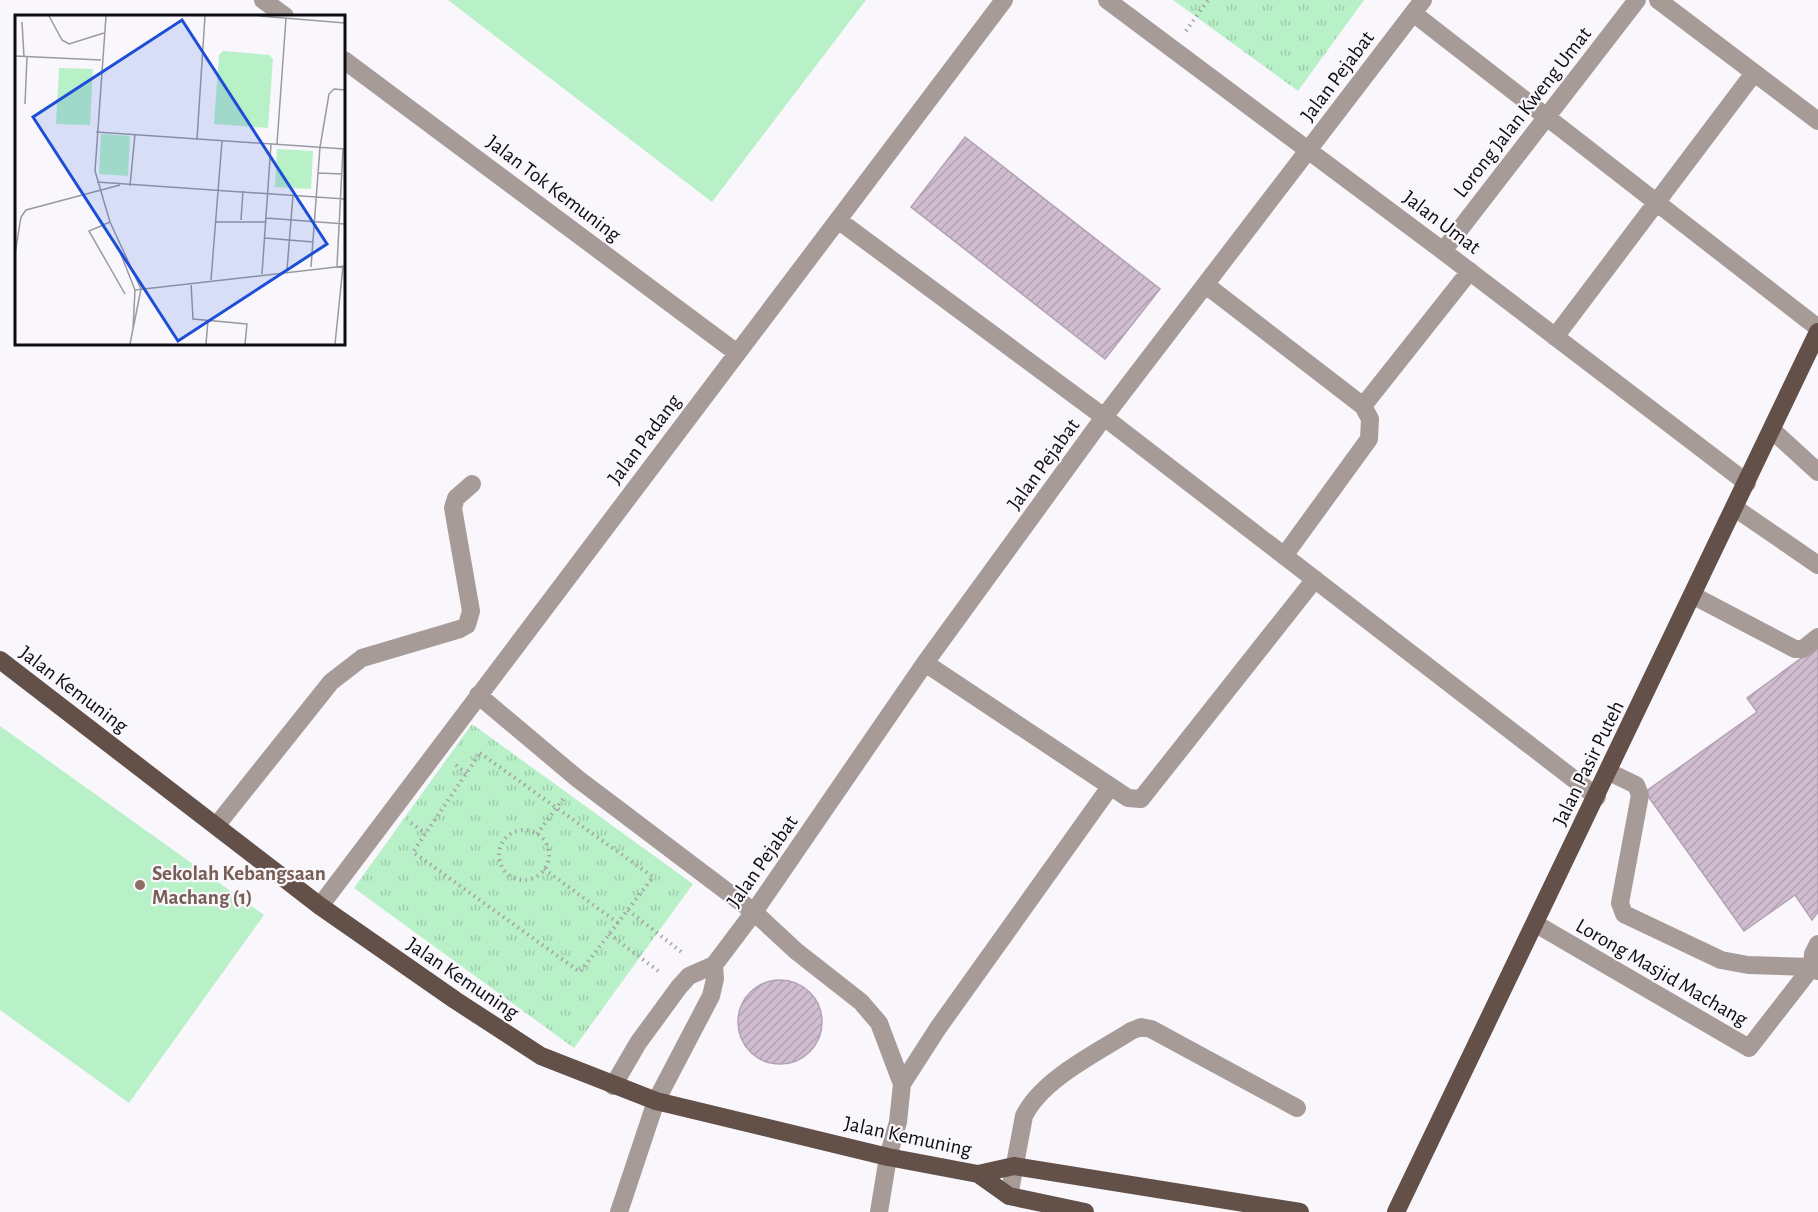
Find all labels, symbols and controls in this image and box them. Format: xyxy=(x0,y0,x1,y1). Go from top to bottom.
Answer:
inset map xyxy=(15,15,345,345)
street label: Lorong Jalan Kweng Umat xyxy=(1450,23,1595,201)
street label: Jalan Pejabat xyxy=(1297,27,1378,125)
street label: Jalan Tok Kemuning xyxy=(483,131,625,246)
street label: Jalan Umat xyxy=(1399,187,1484,258)
street label: Jalan Padang xyxy=(604,390,685,488)
street label: Jalan Pejabat xyxy=(1003,415,1084,514)
street label: Jalan Kemuning xyxy=(16,642,132,737)
street label: Jalan Pasir Puteh xyxy=(1549,697,1628,829)
street label: Jalan Pejabat xyxy=(723,811,802,911)
place label: Sekolah Kebangsaan Machang (1) xyxy=(152,863,326,908)
marker: Sekolah Kebangsaan Machang (1) xyxy=(133,878,147,892)
street label: Lorong Masjid Machang xyxy=(1572,915,1752,1031)
street label: Jalan Kemuning xyxy=(403,933,523,1024)
street label: Jalan Kemuning xyxy=(842,1113,974,1160)

